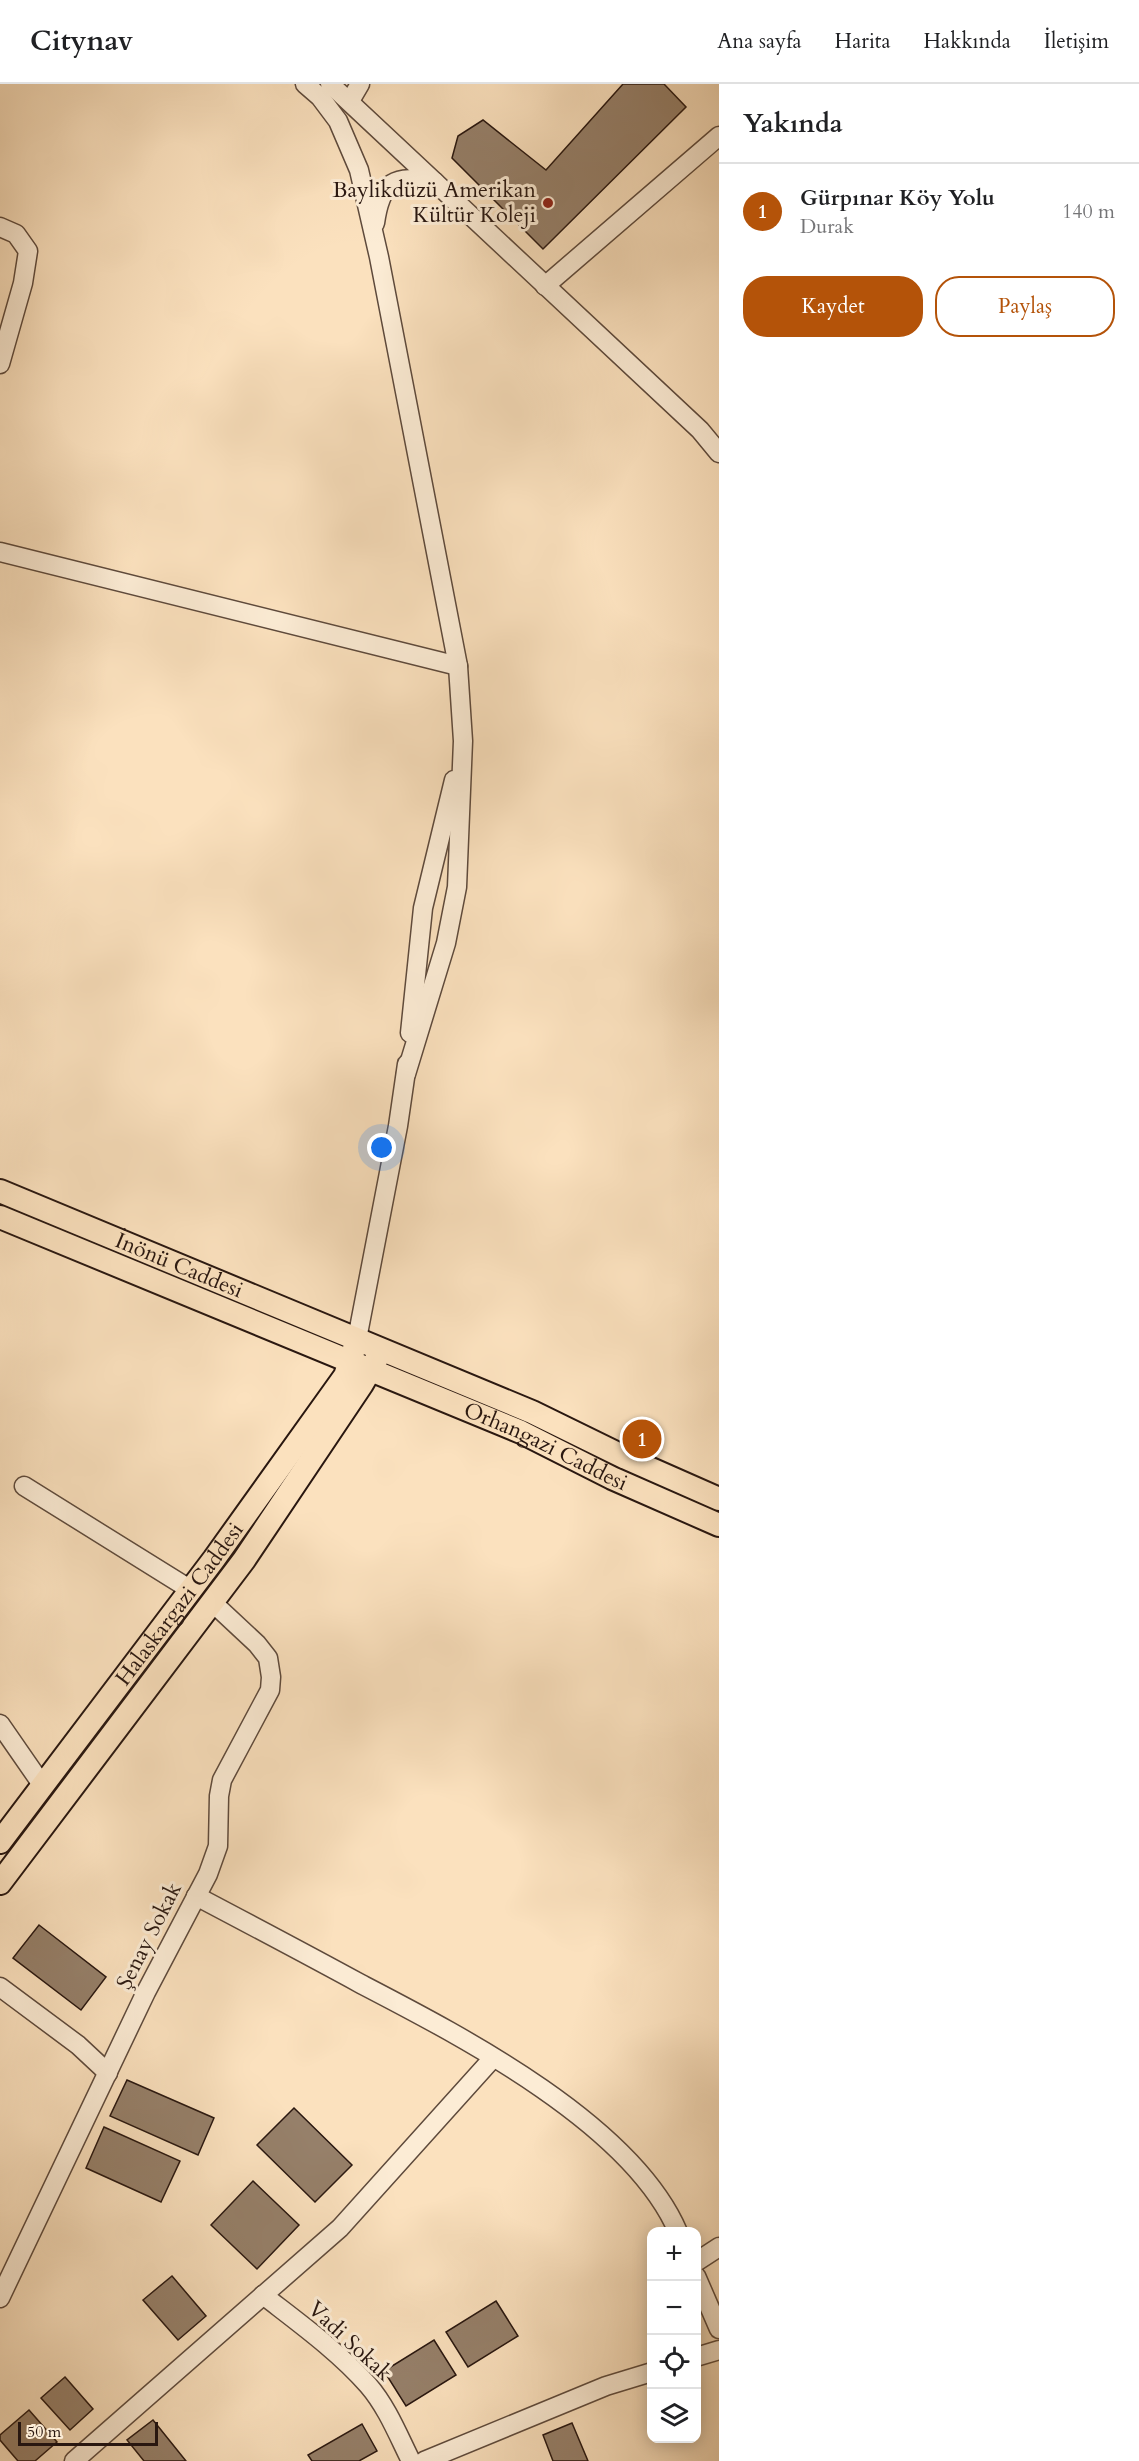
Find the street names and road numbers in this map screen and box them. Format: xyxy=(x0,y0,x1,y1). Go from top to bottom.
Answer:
street label: İnönü Caddesi xyxy=(111,1226,248,1305)
street label: Orhangazi Caddesi xyxy=(459,1395,632,1498)
street label: Halaskargazi Caddesi xyxy=(108,1516,250,1692)
street label: Şenay Sokak xyxy=(109,1877,189,1995)
street label: Vadi Sokak xyxy=(301,2294,399,2388)

